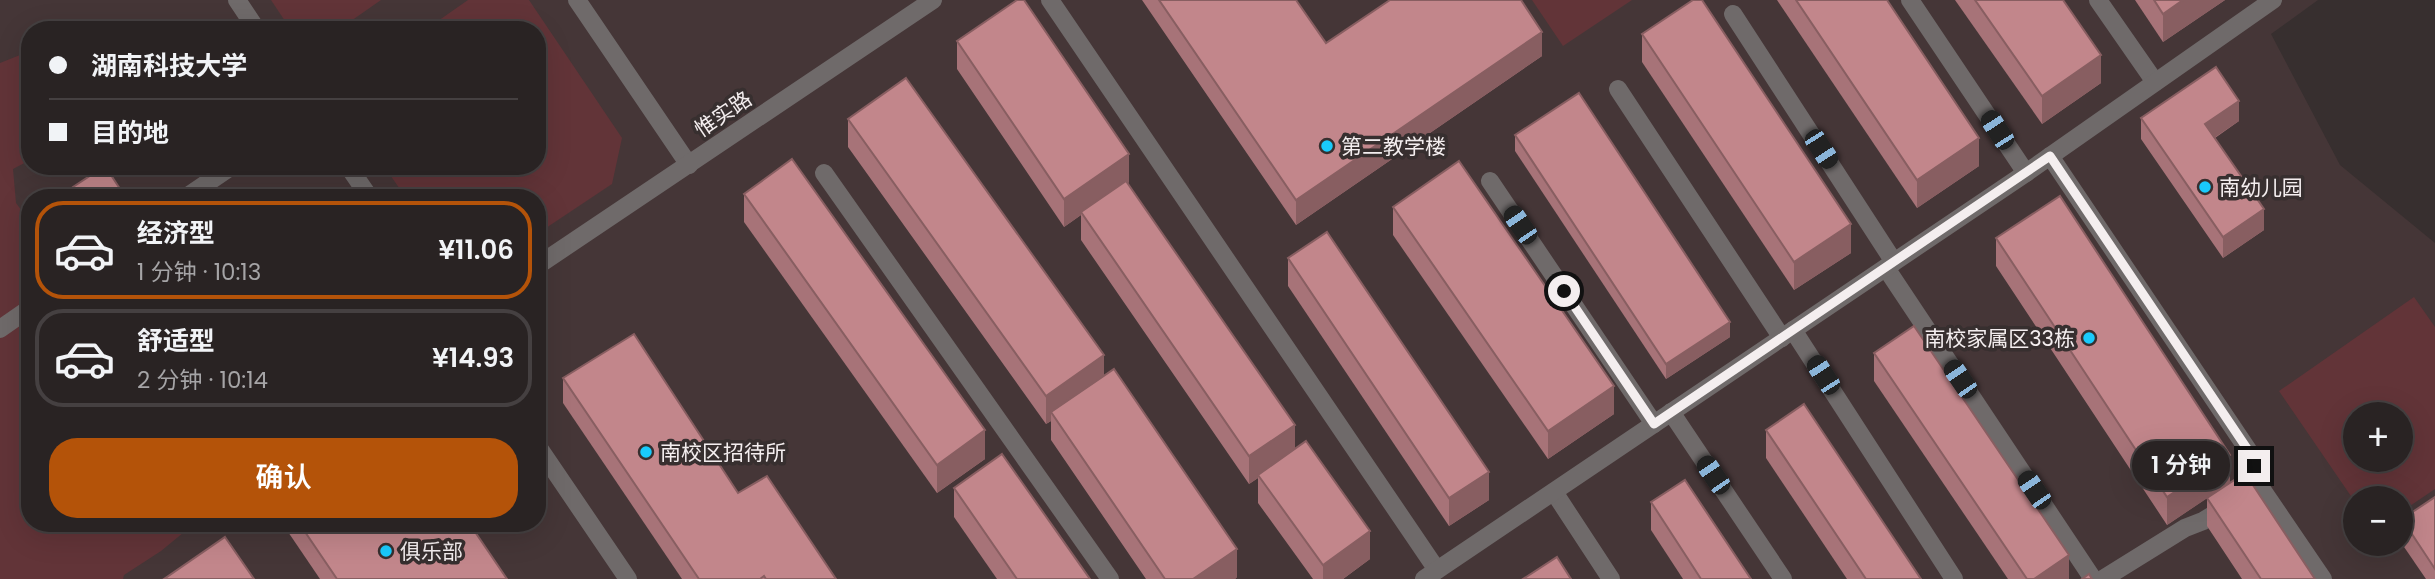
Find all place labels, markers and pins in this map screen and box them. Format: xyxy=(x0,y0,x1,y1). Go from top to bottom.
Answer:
place label: 第二教学楼 xyxy=(1341,132,1446,161)
marker: 第二教学楼 xyxy=(1319,138,1335,154)
place label: 南幼儿园 xyxy=(2219,173,2303,202)
marker: 南幼儿园 xyxy=(2197,179,2213,195)
place label: 南校家属区33栋 xyxy=(1924,324,2075,353)
marker: 南校家属区33栋 xyxy=(2081,330,2097,346)
place label: 南校区招待所 xyxy=(660,438,786,467)
marker: 南校区招待所 xyxy=(638,444,654,460)
place label: 俱乐部 xyxy=(400,537,463,566)
marker: 俱乐部 xyxy=(378,543,394,559)

